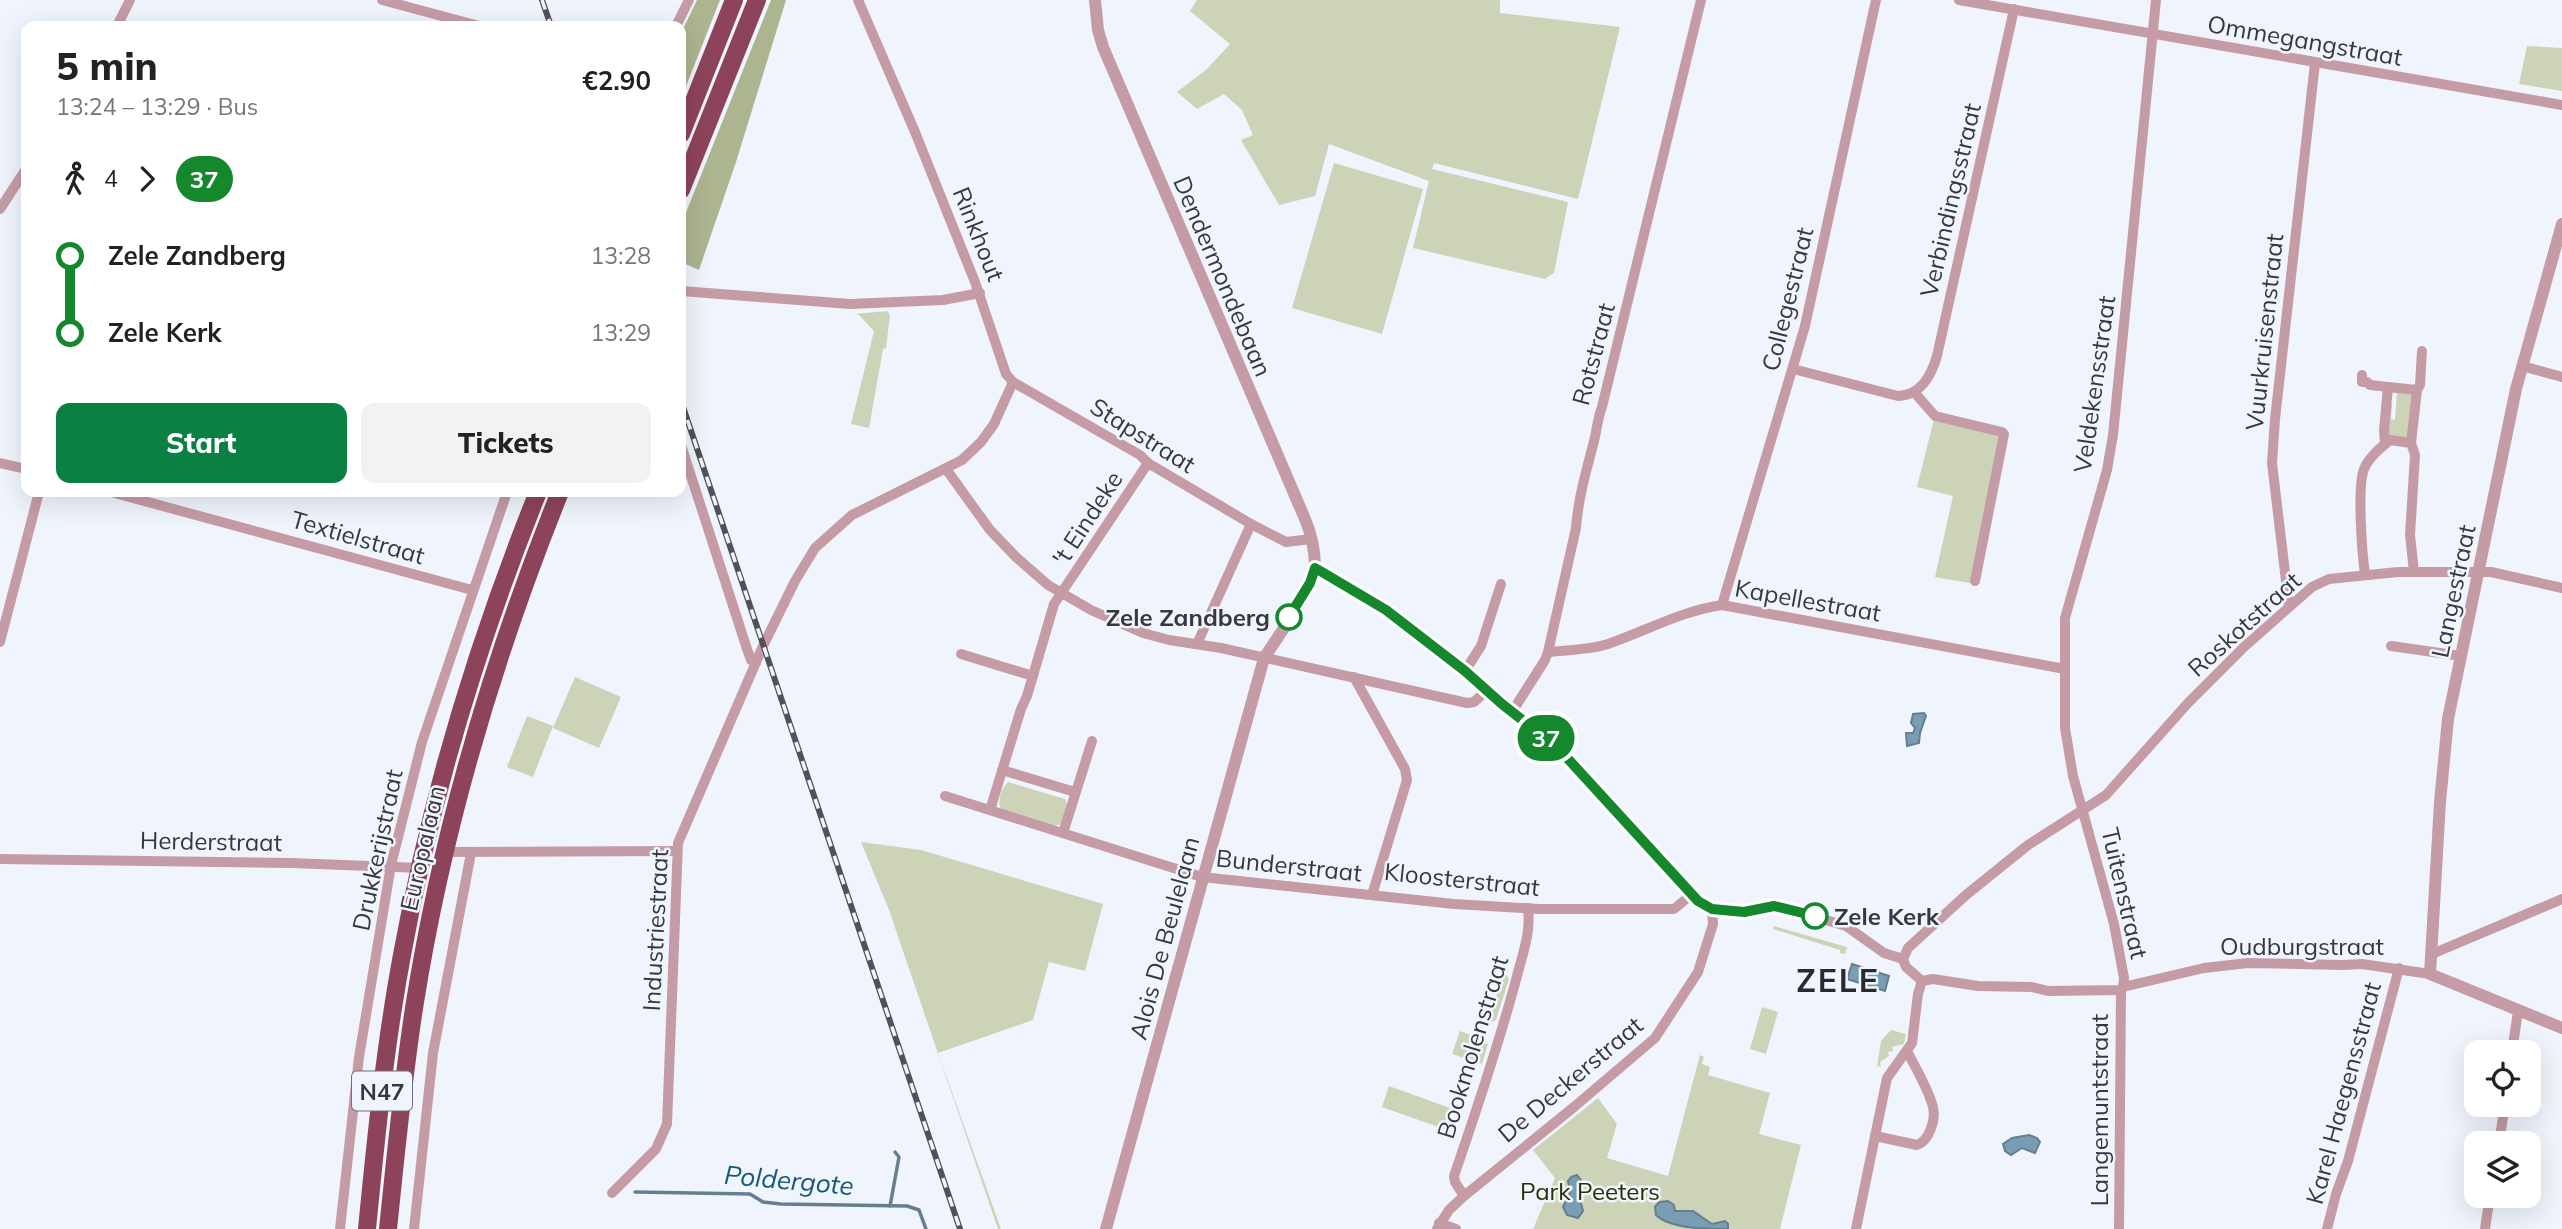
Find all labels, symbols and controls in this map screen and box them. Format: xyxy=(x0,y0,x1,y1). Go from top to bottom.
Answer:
street label: Ommegangstraat xyxy=(2205,8,2405,72)
text: 5 min xyxy=(56,42,158,90)
text: €2.90 xyxy=(582,64,651,97)
text: 13:24 – 13:29 · Bus xyxy=(56,92,258,121)
street label: Verbindingsstraat xyxy=(1913,100,1987,300)
icon: walk xyxy=(56,160,94,198)
icon: forward xyxy=(128,160,166,198)
text: 4 xyxy=(104,164,118,193)
text: 37 xyxy=(190,164,219,194)
street label: Dendermondebaan xyxy=(1167,171,1279,381)
street label: Rinkhout xyxy=(947,183,1011,285)
street label: Collegestraat xyxy=(1755,224,1819,374)
street label: Vuurkruisenstraat xyxy=(2239,232,2289,432)
text: Zele Zandberg xyxy=(108,239,286,272)
text: 13:28 xyxy=(591,241,651,270)
street label: Veldekensstraat xyxy=(2067,293,2121,475)
street label: Rotstraat xyxy=(1565,300,1621,408)
text: Zele Kerk xyxy=(108,316,222,349)
text: 13:29 xyxy=(591,318,651,347)
street label: Stapstraat xyxy=(1085,391,1201,479)
button: Start xyxy=(56,403,347,483)
button: Tickets xyxy=(361,403,651,483)
street label: 't Eindeke xyxy=(1045,465,1129,571)
street label: Textielstraat xyxy=(288,504,428,570)
street label: Langestraat xyxy=(2424,522,2482,660)
street label: Roskotstraat xyxy=(2181,565,2307,683)
street label: Kapellestraat xyxy=(1733,572,1883,628)
place label: Zele Zandberg xyxy=(1106,602,1270,632)
marker: Zele Zandberg xyxy=(1276,604,1302,630)
line badge: 37 xyxy=(1514,715,1578,761)
text: 37 xyxy=(1532,723,1560,753)
street label: Drukkerijstraat xyxy=(345,767,409,933)
street label: Europalaan xyxy=(393,782,451,914)
street label: Tuitenstraat xyxy=(2095,824,2155,962)
street label: Herderstraat xyxy=(140,825,282,857)
street label: Alois De Beulelaan xyxy=(1122,833,1206,1043)
street label: Bunderstraat xyxy=(1215,842,1363,888)
street label: Industriestraat xyxy=(636,848,674,1012)
street label: Kloosterstraat xyxy=(1383,856,1541,902)
place label: Zele Kerk xyxy=(1834,901,1940,931)
marker: Zele Kerk xyxy=(1802,903,1828,929)
street label: Oudburgstraat xyxy=(2220,931,2384,961)
street label: Bookmolenstraat xyxy=(1430,952,1514,1142)
district label: ZELE xyxy=(1796,960,1880,1000)
street label: Karel Haegensstraat xyxy=(2299,979,2387,1207)
street label: De Deckerstraat xyxy=(1491,1010,1649,1148)
street label: Langemuntstraat xyxy=(2084,1014,2114,1206)
map controls xyxy=(2464,1040,2541,1208)
button: locate xyxy=(2464,1040,2541,1117)
road number: N47 xyxy=(352,1072,412,1110)
button: layers xyxy=(2464,1131,2541,1208)
water label: Poldergote xyxy=(723,1158,855,1202)
park label: Park Peeters xyxy=(1520,1176,1660,1206)

